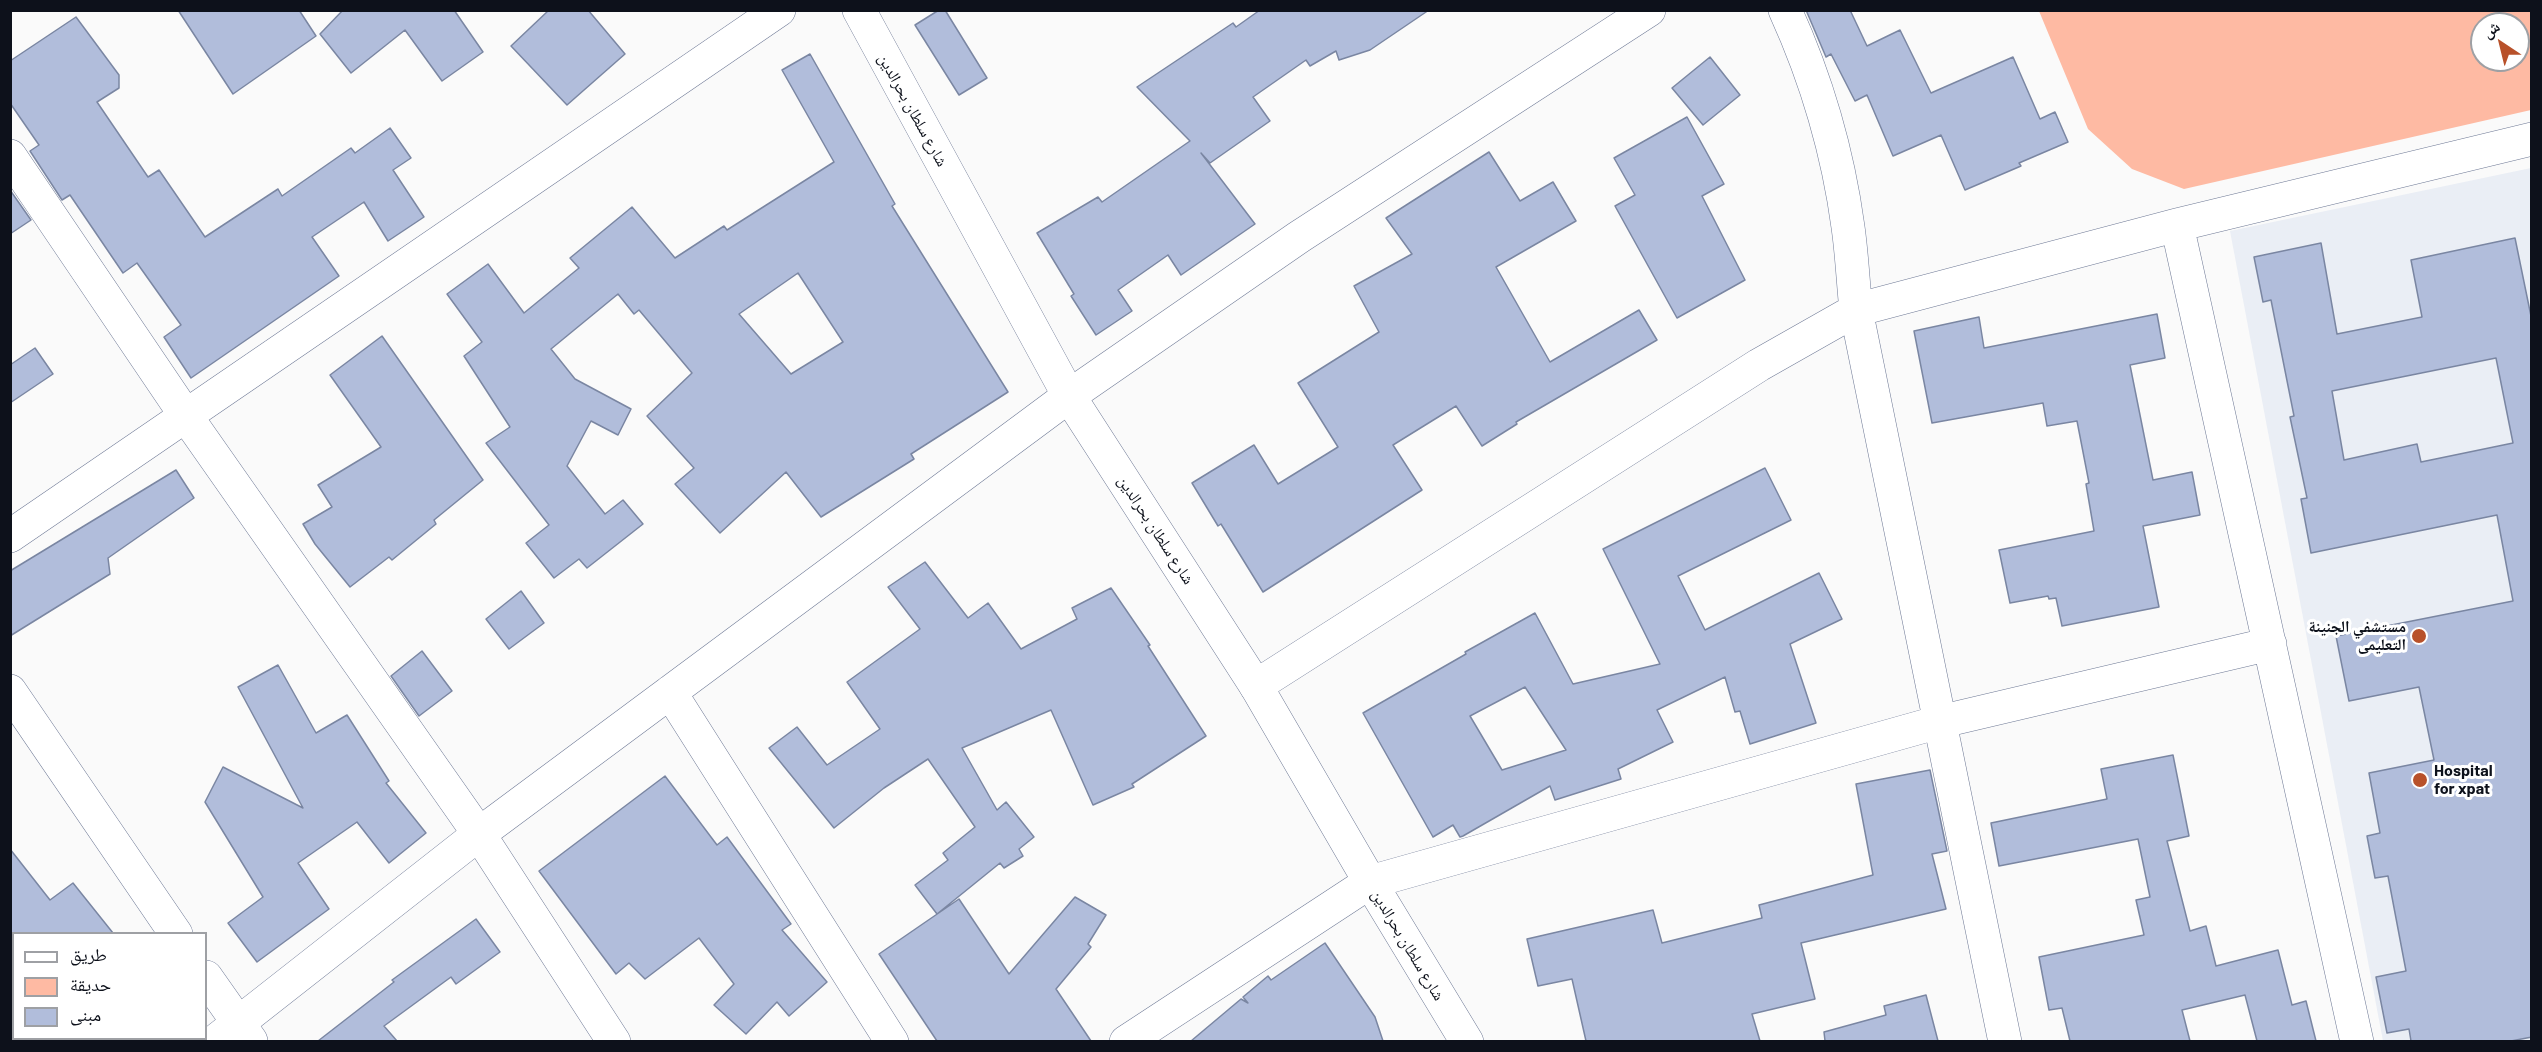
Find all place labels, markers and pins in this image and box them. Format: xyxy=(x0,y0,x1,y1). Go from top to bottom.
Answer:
place label: مستشفي الجنينة التعليمى xyxy=(2308,617,2406,655)
marker: مستشفي الجنينة التعليمى xyxy=(2410,627,2428,645)
place label: Hospital for xpat xyxy=(2434,761,2493,799)
marker: Hospital for xpat xyxy=(2411,771,2429,789)

